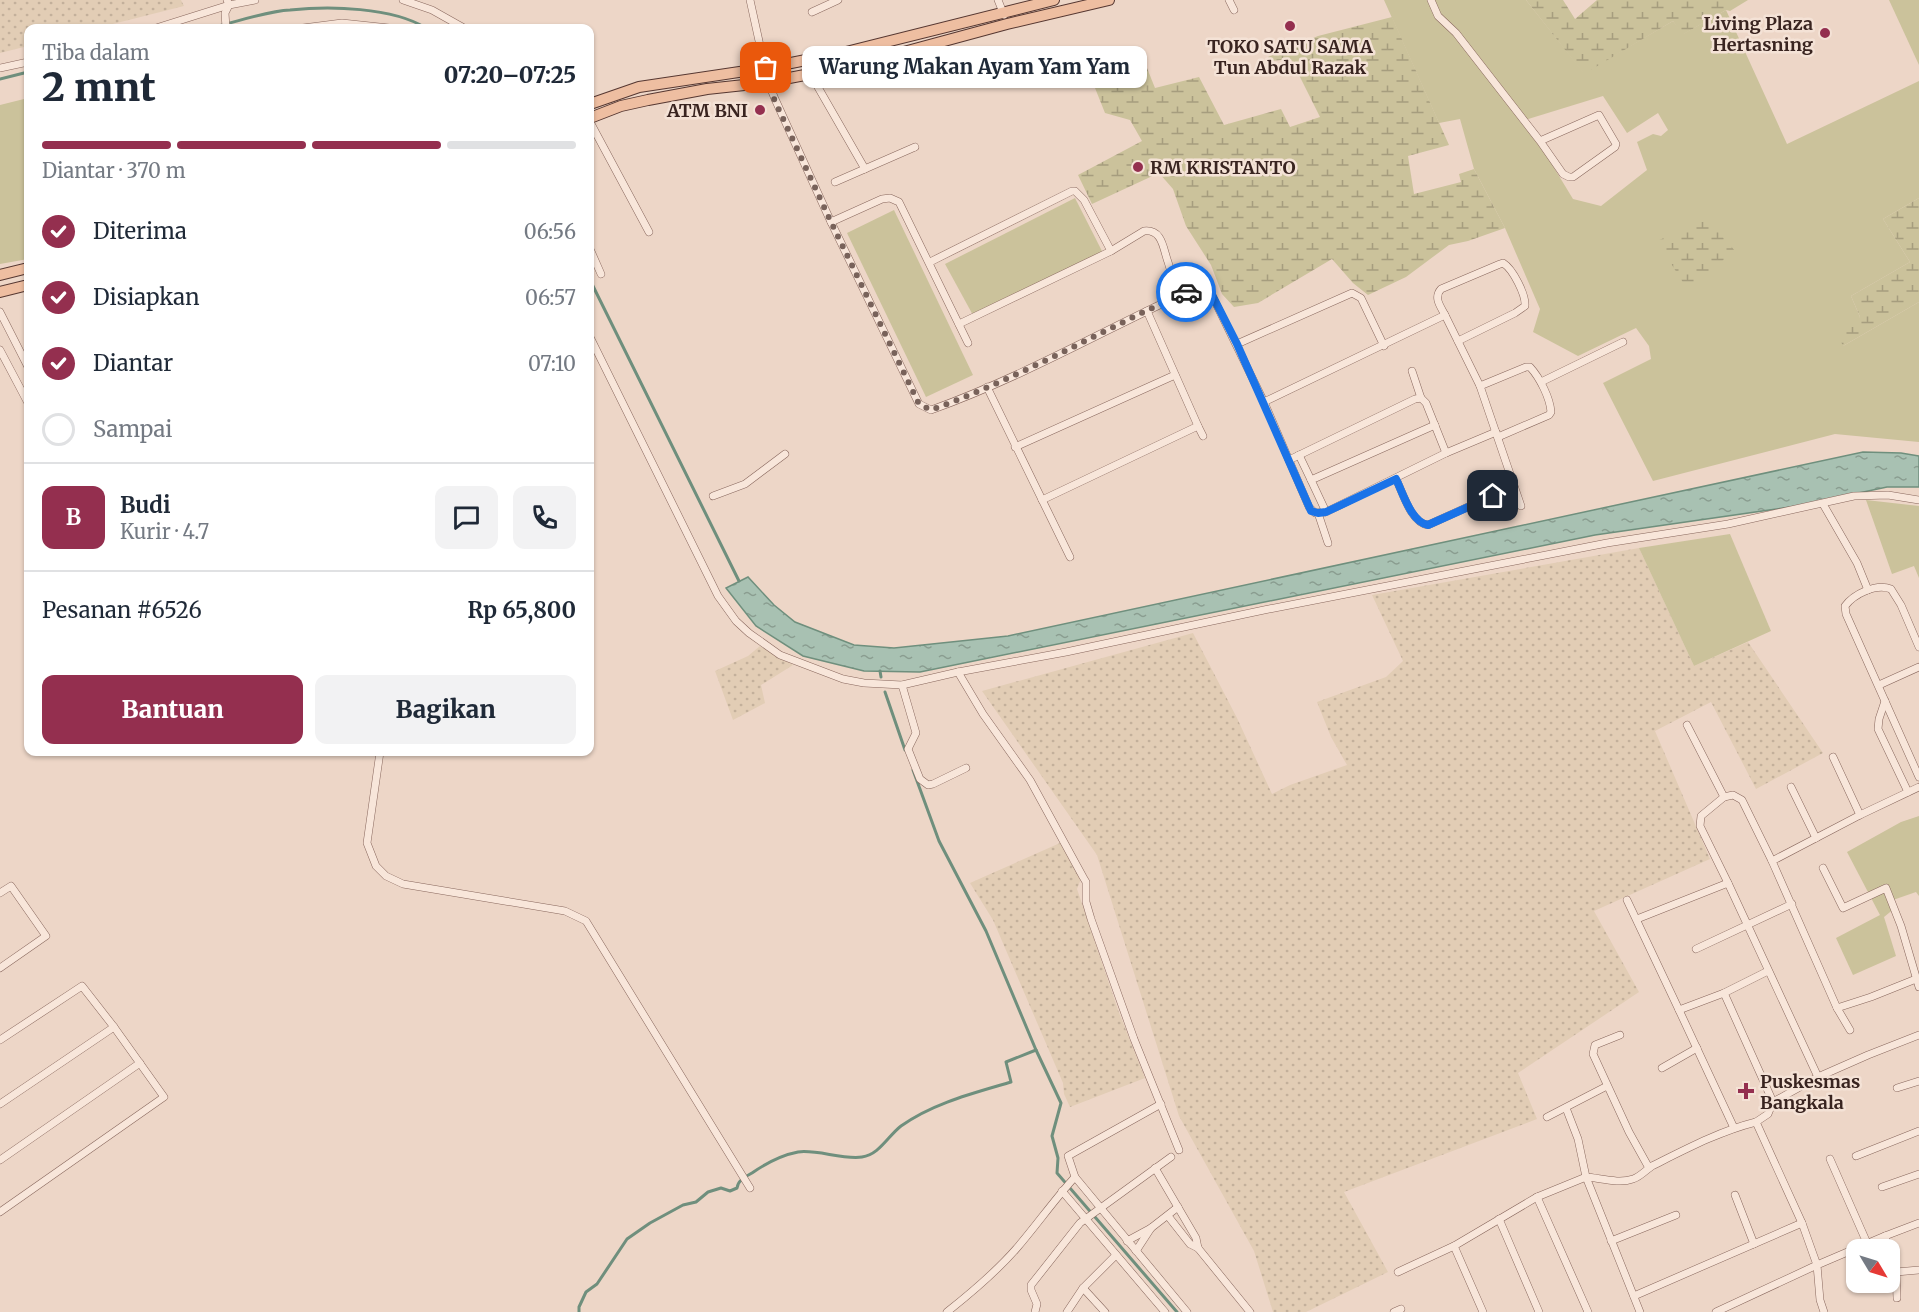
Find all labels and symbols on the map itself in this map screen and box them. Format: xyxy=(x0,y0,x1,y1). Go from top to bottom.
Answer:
place label: Living Plaza Hertasning xyxy=(1704,12,1813,56)
marker: TOKO SATU SAMA Tun Abdul Razak xyxy=(1283,19,1297,33)
marker: Living Plaza Hertasning xyxy=(1818,26,1832,40)
place label: TOKO SATU SAMA Tun Abdul Razak xyxy=(1207,35,1373,79)
pin xyxy=(740,42,791,93)
callout: Warung Makan Ayam Yam Yam xyxy=(802,47,1147,89)
place label: ATM BNI xyxy=(666,99,748,122)
marker: ATM BNI xyxy=(753,103,767,117)
place label: RM KRISTANTO xyxy=(1150,156,1296,179)
marker: RM KRISTANTO xyxy=(1131,160,1145,174)
courier xyxy=(1156,262,1216,322)
pin xyxy=(1467,470,1518,521)
place label: Puskesmas Bangkala xyxy=(1760,1070,1860,1114)
marker: Puskesmas Bangkala xyxy=(1737,1082,1755,1100)
north arrow xyxy=(1846,1239,1900,1293)

